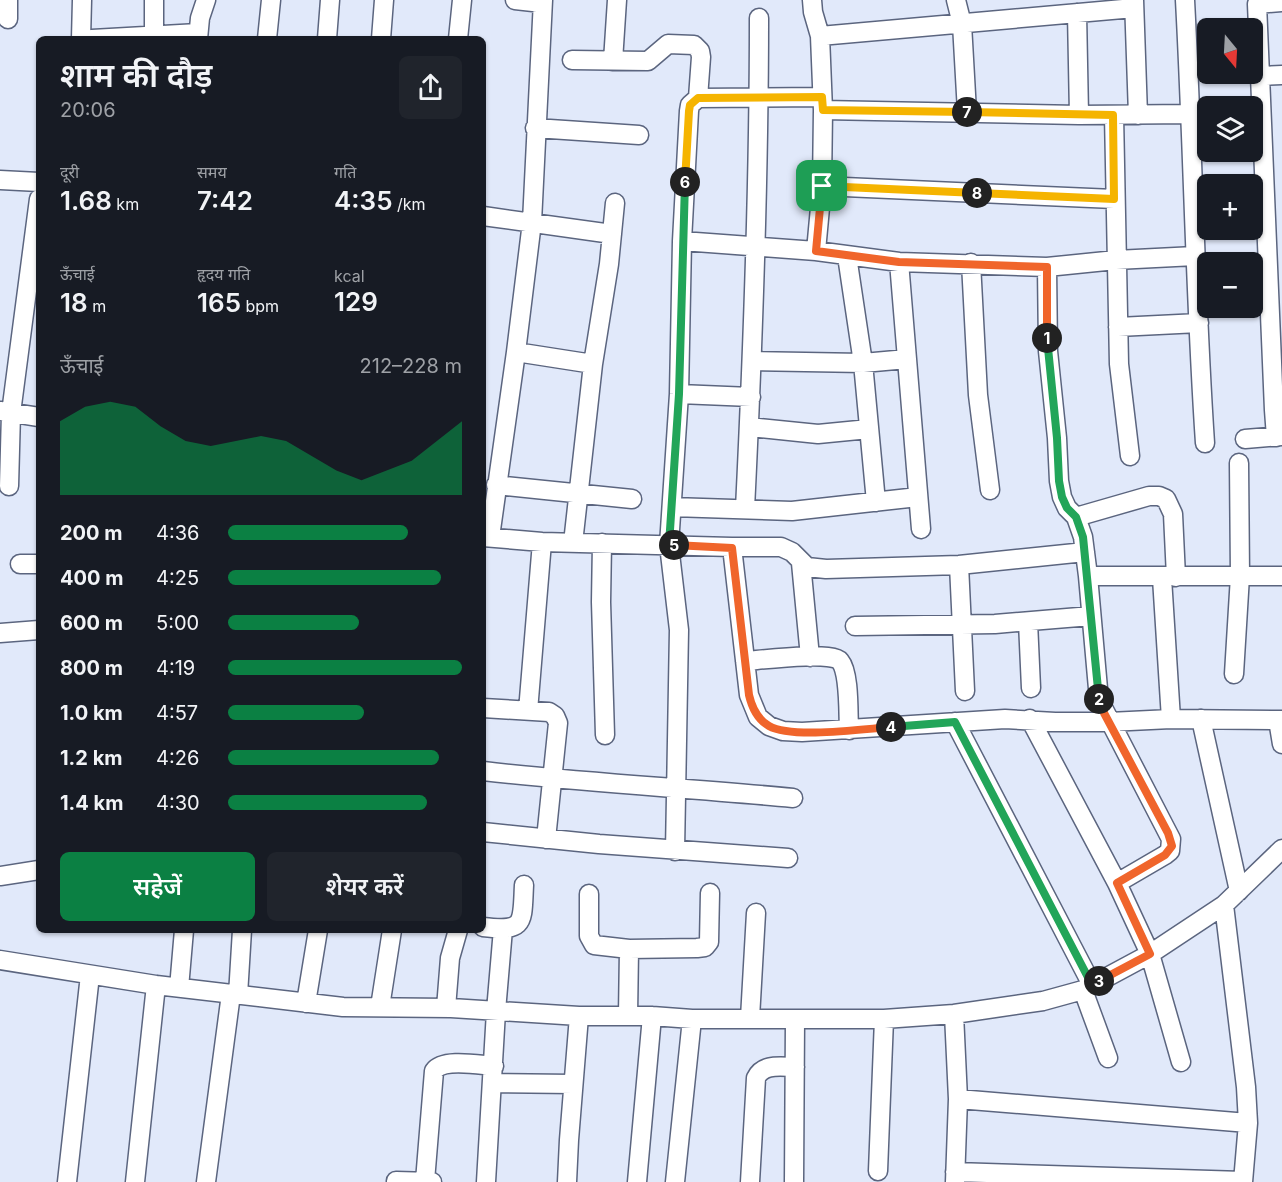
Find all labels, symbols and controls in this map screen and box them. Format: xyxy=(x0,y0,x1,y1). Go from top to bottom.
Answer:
north arrow xyxy=(1197,18,1263,84)
map controls xyxy=(1197,18,1263,318)
text: शाम की दौड़ xyxy=(60,55,212,95)
button: share xyxy=(399,56,462,119)
button: layers xyxy=(1197,96,1263,162)
pin: 7 xyxy=(952,97,982,127)
text: 20:06 xyxy=(60,98,116,122)
text: 7 xyxy=(962,102,972,122)
pin xyxy=(796,160,847,211)
text: दूरी xyxy=(60,162,79,182)
text: समय xyxy=(197,162,227,182)
text: गति xyxy=(334,162,356,182)
pin: 6 xyxy=(670,167,700,197)
icon: arrive xyxy=(805,169,838,202)
text: 6 xyxy=(680,172,690,192)
button: + xyxy=(1197,174,1263,240)
pin: 8 xyxy=(962,178,992,208)
text: 8 xyxy=(972,183,982,203)
text: 1.68 xyxy=(60,185,112,216)
text: 7:42 xyxy=(197,185,253,216)
text: 4:35 xyxy=(334,185,393,216)
text: km xyxy=(112,194,139,214)
text: /km xyxy=(393,194,426,214)
button: − xyxy=(1197,252,1263,318)
text: ऊँचाई xyxy=(60,264,95,284)
text: हृदय गति xyxy=(197,264,250,284)
text: kcal xyxy=(334,266,365,286)
text: 129 xyxy=(334,286,378,317)
text: 18 xyxy=(60,287,88,318)
text: 165 xyxy=(197,287,241,318)
text: m xyxy=(88,296,106,316)
text: bpm xyxy=(241,296,279,316)
pin: 1 xyxy=(1032,323,1062,353)
text: 1 xyxy=(1044,328,1050,348)
text: ऊँचाई xyxy=(60,354,103,378)
text: 212–228 m xyxy=(360,354,462,378)
text: 200 m xyxy=(60,521,123,545)
text: 4:36 xyxy=(156,521,199,545)
pin: 5 xyxy=(659,530,689,560)
text: 5 xyxy=(669,535,679,555)
text: 400 m xyxy=(60,566,124,590)
text: 4:25 xyxy=(156,566,199,590)
text: 600 m xyxy=(60,611,123,635)
text: 5:00 xyxy=(156,611,199,635)
text: 800 m xyxy=(60,656,123,680)
text: 4:19 xyxy=(156,656,195,680)
pin: 2 xyxy=(1084,684,1114,714)
text: 2 xyxy=(1094,689,1104,709)
text: 1.0 km xyxy=(60,701,123,725)
text: 4:57 xyxy=(156,701,198,725)
pin: 4 xyxy=(876,712,906,742)
text: 4 xyxy=(886,717,896,737)
text: 1.2 km xyxy=(60,746,123,770)
text: 4:26 xyxy=(156,746,199,770)
text: 1.4 km xyxy=(60,791,123,815)
text: 4:30 xyxy=(156,791,200,815)
button: सहेजें xyxy=(60,852,255,921)
button: शेयर करें xyxy=(267,852,462,921)
pin: 3 xyxy=(1084,966,1114,996)
text: 3 xyxy=(1094,971,1104,991)

